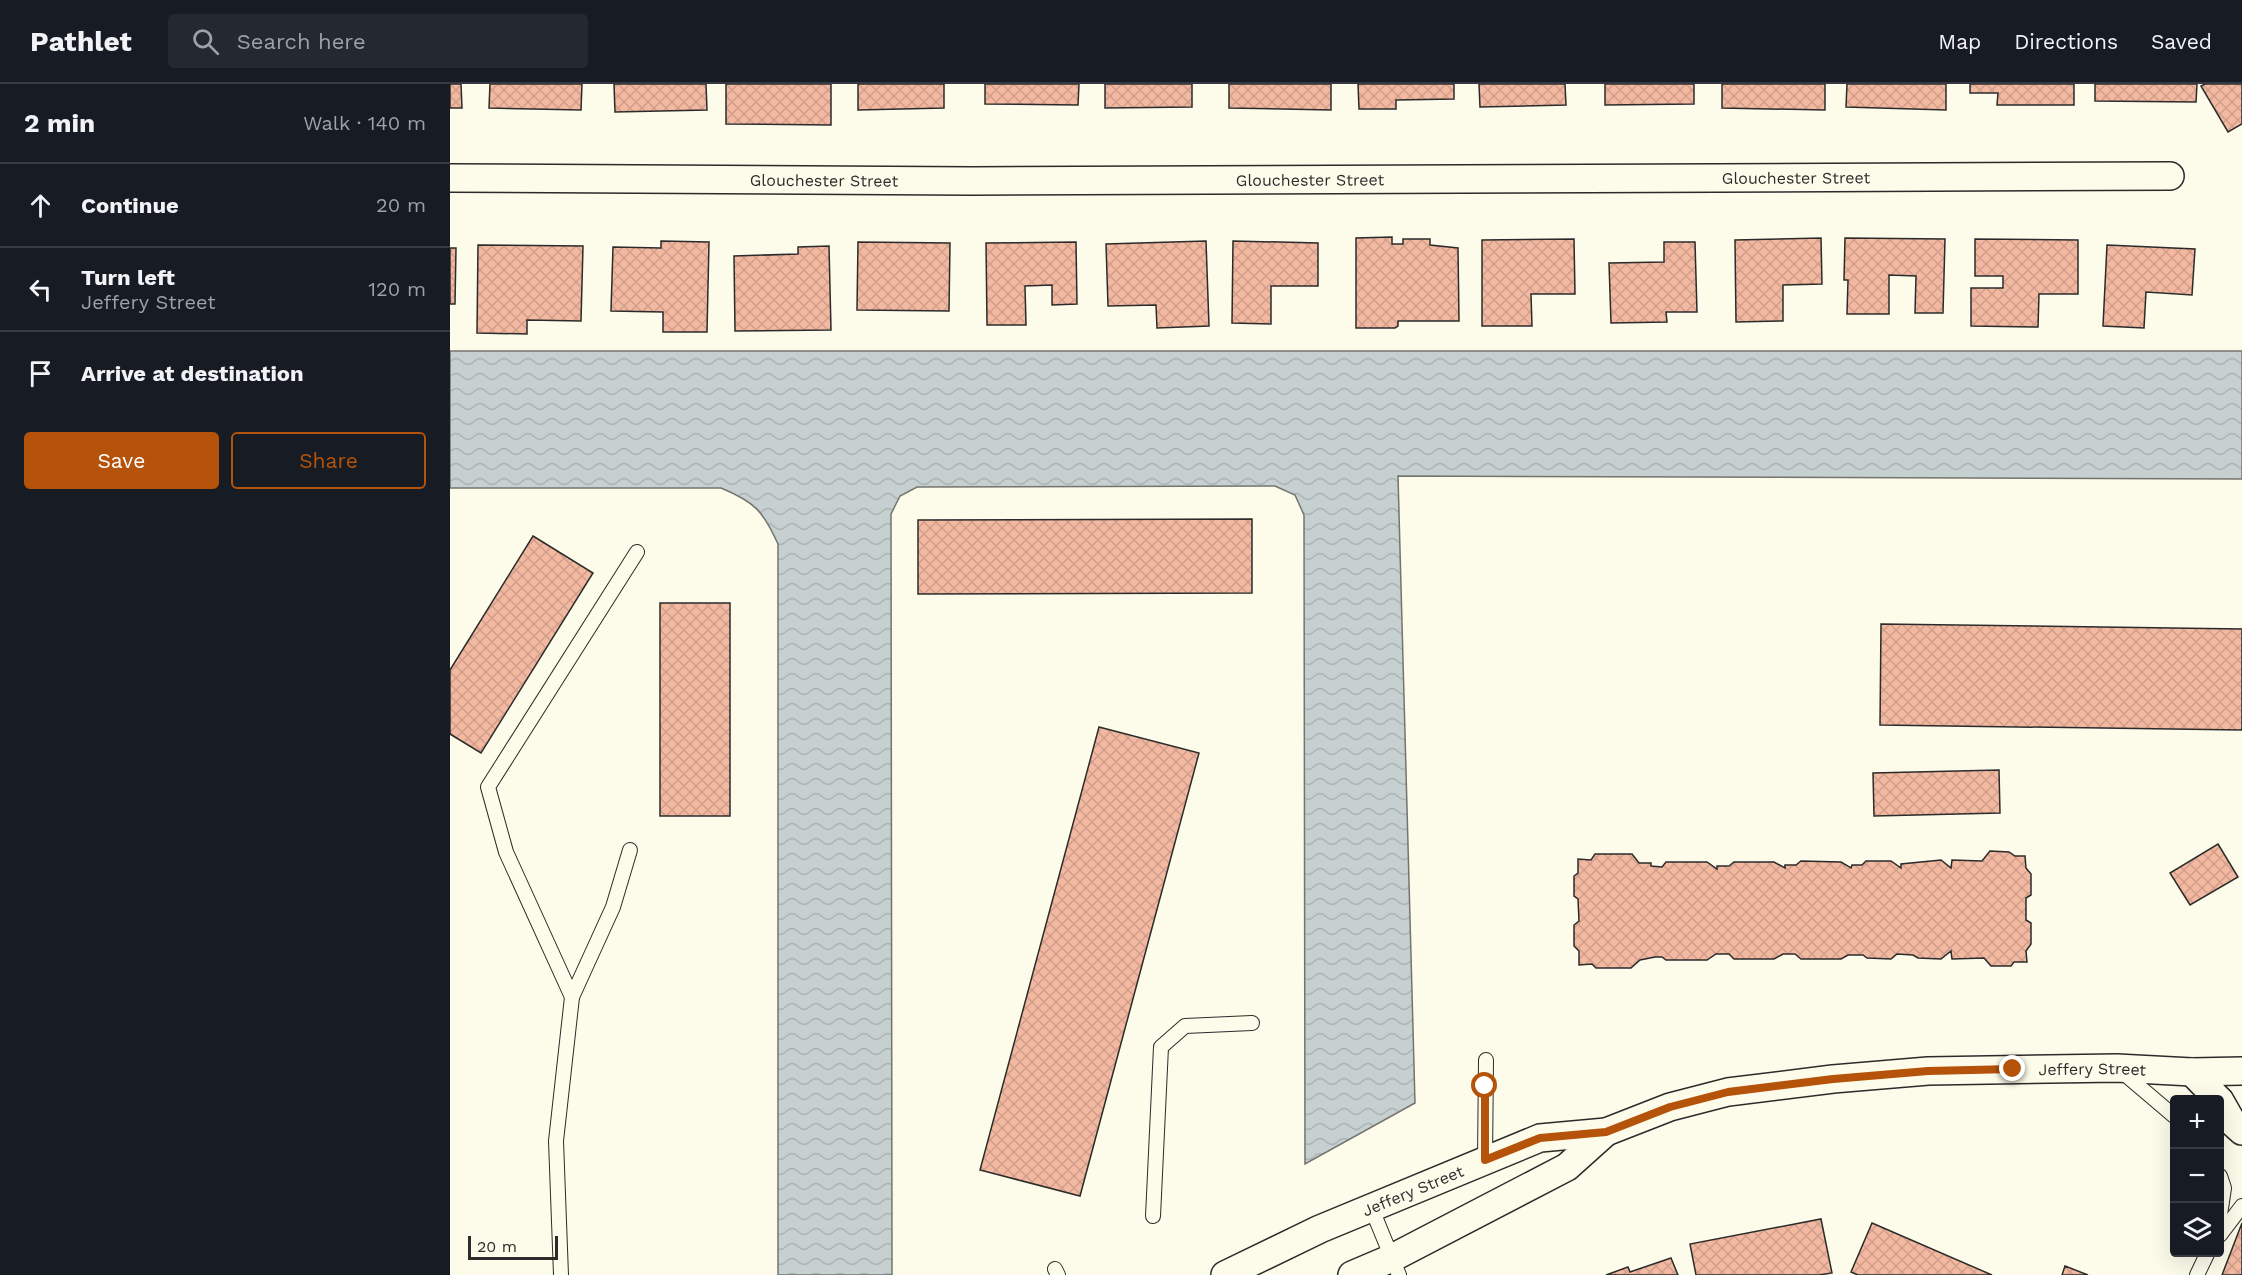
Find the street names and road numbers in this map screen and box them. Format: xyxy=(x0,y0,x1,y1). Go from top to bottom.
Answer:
street label: Glouchester Street xyxy=(1722,168,1870,188)
street label: Glouchester Street xyxy=(1236,170,1384,190)
street label: Glouchester Street xyxy=(750,171,898,191)
street label: Jeffery Street xyxy=(2038,1059,2147,1080)
street label: Jeffery Street xyxy=(1360,1162,1467,1220)

